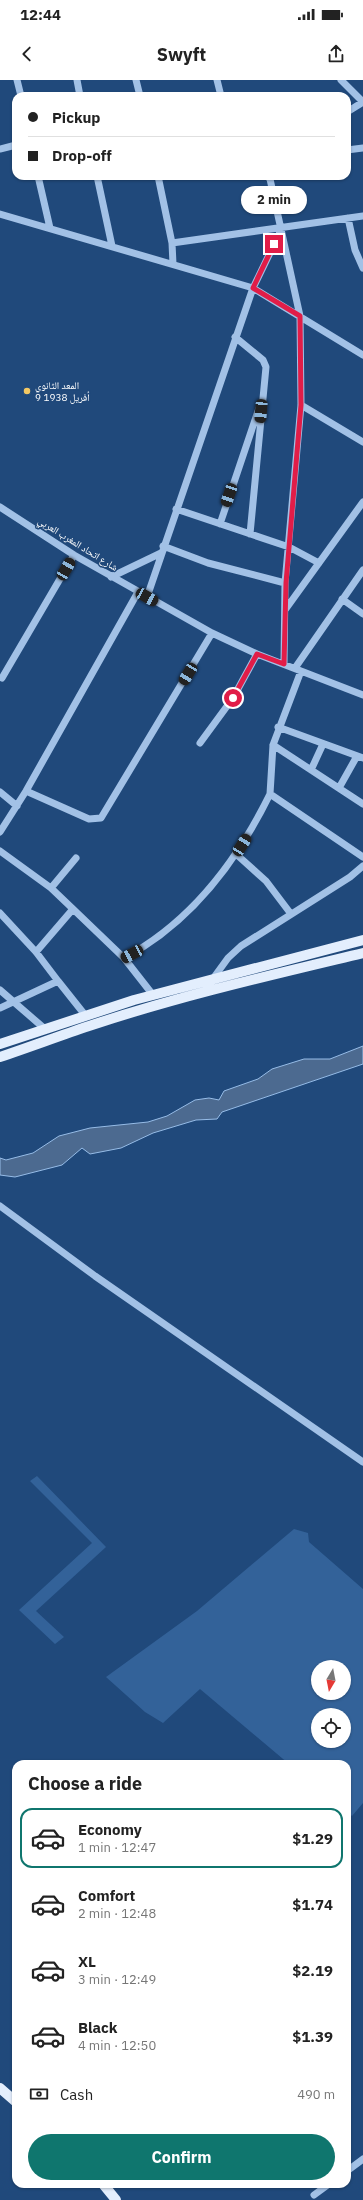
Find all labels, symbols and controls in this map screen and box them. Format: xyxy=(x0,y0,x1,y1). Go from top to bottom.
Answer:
text: 12:44 xyxy=(20,5,61,24)
icon: back xyxy=(16,43,38,65)
text: Swyft xyxy=(157,43,206,66)
icon: share xyxy=(325,43,347,65)
text: Pickup xyxy=(52,108,100,127)
text: Drop-off xyxy=(52,146,112,165)
callout: 2 min xyxy=(241,186,307,214)
text: 2 min xyxy=(257,191,291,208)
route end xyxy=(265,235,283,253)
place label: المعد الثانوي 9 أفريل 1938 xyxy=(35,379,90,404)
marker: المعد الثانوي 9 أفريل 1938 xyxy=(22,386,32,396)
car xyxy=(254,399,268,423)
car xyxy=(219,482,239,508)
street label: شارع اتحاد المغرب العربي xyxy=(35,514,121,575)
car xyxy=(55,556,77,582)
car xyxy=(134,586,160,608)
car xyxy=(177,661,199,687)
route start xyxy=(224,689,242,707)
car xyxy=(231,832,253,858)
car xyxy=(119,943,145,965)
north arrow xyxy=(311,1660,351,1700)
map controls xyxy=(311,1660,351,1748)
button: locate xyxy=(311,1708,351,1748)
text: Choose a ride xyxy=(28,1772,142,1795)
icon: car xyxy=(30,1820,66,1856)
text: Economy xyxy=(78,1820,142,1839)
text: $1.29 xyxy=(292,1829,333,1848)
text: 1 min · 12:47 xyxy=(78,1839,156,1856)
icon: car xyxy=(30,1886,66,1922)
text: Comfort xyxy=(78,1886,135,1905)
text: $1.74 xyxy=(292,1895,333,1914)
text: 2 min · 12:48 xyxy=(78,1905,156,1922)
icon: car xyxy=(30,1952,66,1988)
text: XL xyxy=(78,1952,96,1971)
text: $2.19 xyxy=(292,1961,333,1980)
text: 3 min · 12:49 xyxy=(78,1971,156,1988)
icon: car xyxy=(30,2018,66,2054)
text: Black xyxy=(78,2018,118,2037)
text: $1.39 xyxy=(292,2027,333,2046)
text: 4 min · 12:50 xyxy=(78,2037,156,2054)
icon: cash xyxy=(28,2083,50,2105)
text: Cash xyxy=(60,2085,93,2104)
text: 490 m xyxy=(297,2086,335,2103)
button: Confirm xyxy=(28,2134,335,2180)

